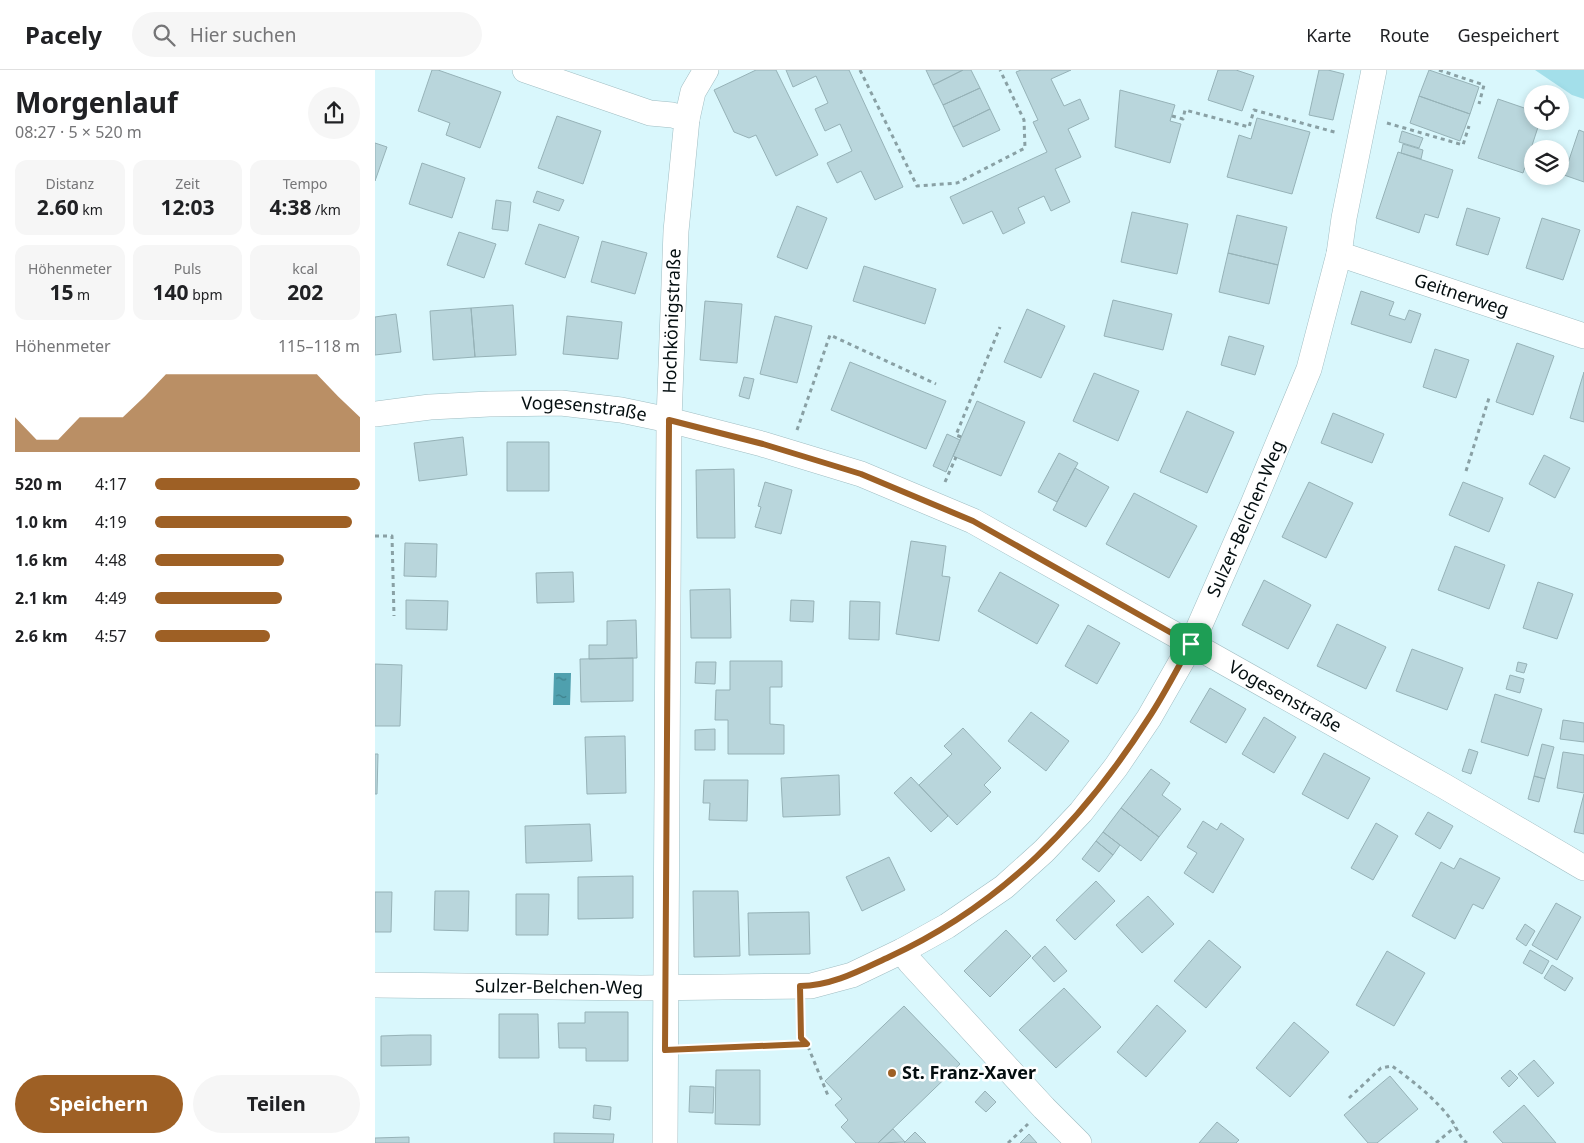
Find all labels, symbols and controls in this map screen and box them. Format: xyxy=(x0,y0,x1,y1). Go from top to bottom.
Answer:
search box xyxy=(132,12,482,57)
text: Pacely xyxy=(25,18,102,51)
icon: search xyxy=(150,21,178,49)
text: Hier suchen xyxy=(190,22,297,48)
text: Karte xyxy=(1306,23,1352,47)
text: Route xyxy=(1380,23,1429,47)
text: Gespeichert xyxy=(1457,23,1559,47)
text: Morgenlauf xyxy=(15,83,178,121)
map controls xyxy=(1524,85,1569,185)
button: locate xyxy=(1524,85,1569,130)
button: share xyxy=(308,87,360,139)
text: 08:27 · 5 × 520 m xyxy=(15,121,142,143)
button: layers xyxy=(1524,140,1569,185)
text: Distanz xyxy=(45,174,94,193)
text: Zeit xyxy=(175,174,200,193)
text: Tempo xyxy=(283,174,328,193)
text: 2.60 xyxy=(37,193,79,221)
text: 12:03 xyxy=(161,193,214,221)
text: 4:38 xyxy=(269,193,311,221)
text: km xyxy=(79,200,103,219)
text: /km xyxy=(311,200,341,219)
street label: Hochkönigstraße xyxy=(656,248,686,394)
text: Höhenmeter xyxy=(28,259,112,278)
text: Puls xyxy=(174,259,201,278)
text: kcal xyxy=(292,259,318,278)
street label: Geitnerweg xyxy=(1411,267,1512,321)
text: 15 xyxy=(49,278,73,306)
text: 140 xyxy=(152,278,189,306)
text: 202 xyxy=(287,278,323,306)
text: m xyxy=(73,285,90,304)
text: bpm xyxy=(189,285,222,304)
text: Höhenmeter xyxy=(15,335,111,357)
text: 115–118 m xyxy=(278,335,360,357)
street label: Vogesenstraße xyxy=(521,390,649,426)
street label: Sulzer-Belchen-Weg xyxy=(1201,436,1289,601)
text: 520 m xyxy=(15,473,62,495)
text: 4:17 xyxy=(95,473,127,495)
text: 1.0 km xyxy=(15,511,67,533)
text: 4:19 xyxy=(95,511,127,533)
text: 1.6 km xyxy=(15,549,67,571)
text: 4:48 xyxy=(95,549,127,571)
text: 2.1 km xyxy=(15,587,67,609)
text: 4:49 xyxy=(95,587,127,609)
pin xyxy=(1170,623,1212,665)
text: 2.6 km xyxy=(15,625,67,647)
text: 4:57 xyxy=(95,625,127,647)
icon: arrive xyxy=(1177,630,1205,658)
street label: Vogesenstraße xyxy=(1225,654,1346,737)
street label: Sulzer-Belchen-Weg xyxy=(475,973,643,999)
place label: St. Franz-Xaver xyxy=(902,1060,1036,1084)
marker: St. Franz-Xaver xyxy=(886,1067,898,1079)
button: Speichern xyxy=(15,1075,183,1133)
button: Teilen xyxy=(193,1075,360,1133)

